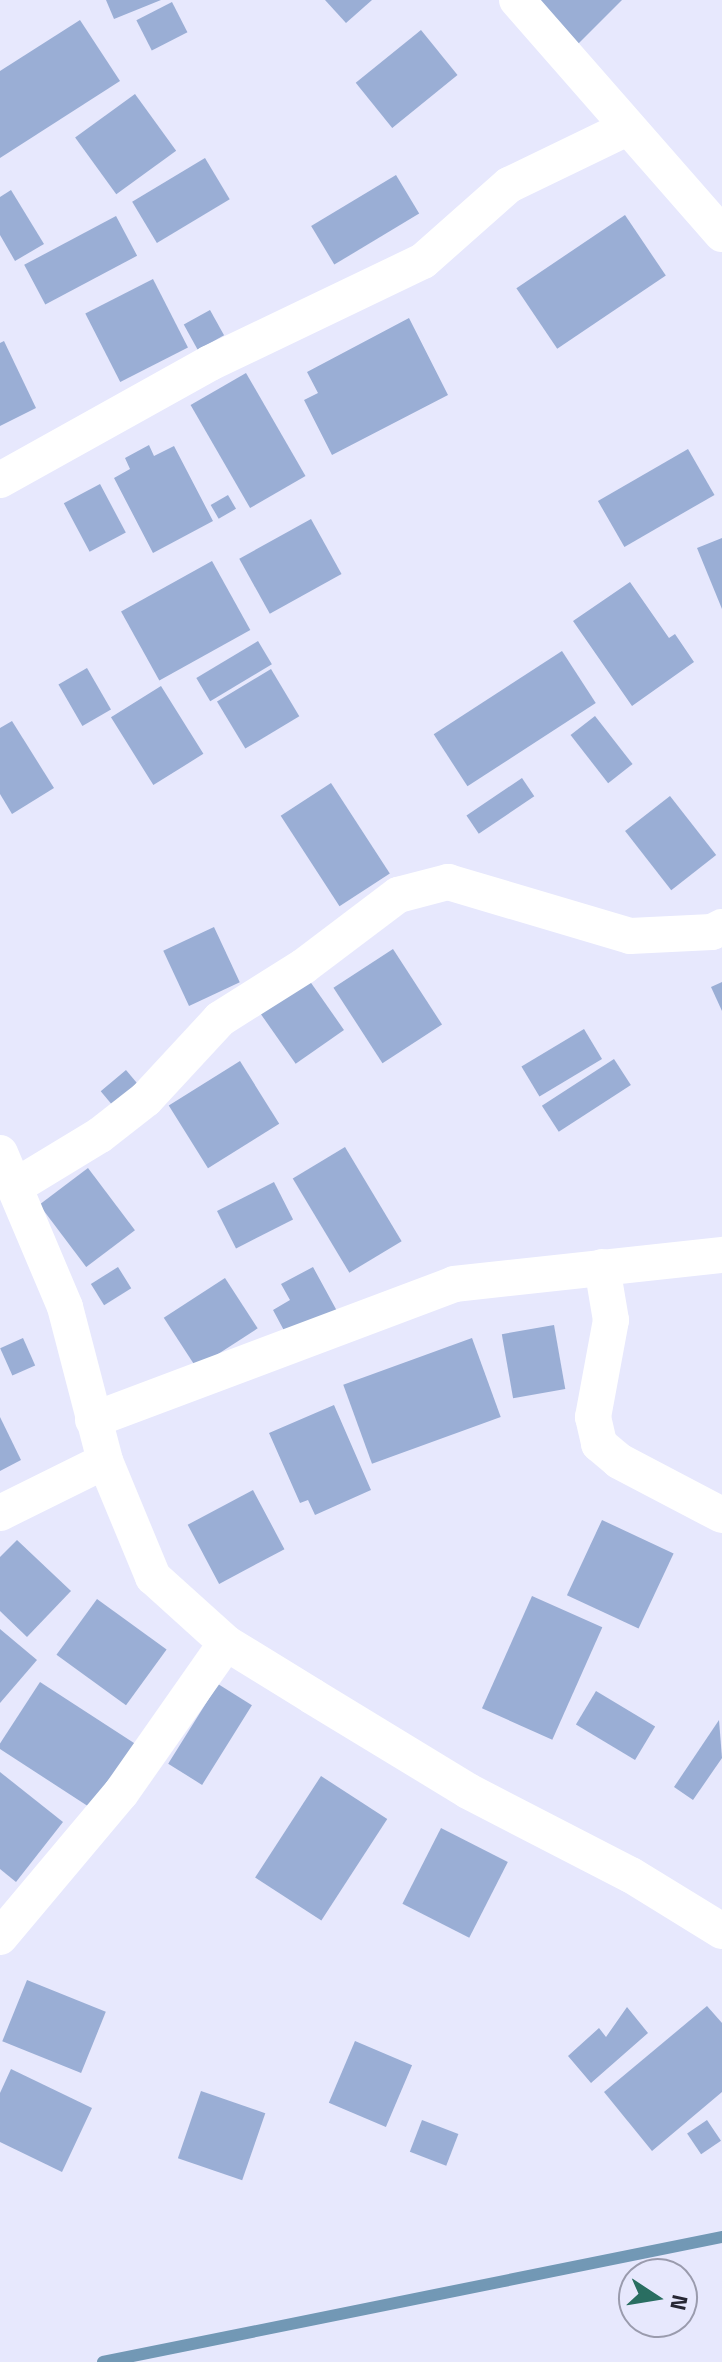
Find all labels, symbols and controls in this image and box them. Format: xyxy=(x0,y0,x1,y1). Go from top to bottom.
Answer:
north arrow xyxy=(618,2258,698,2338)
text: N xyxy=(661,2292,698,2314)

